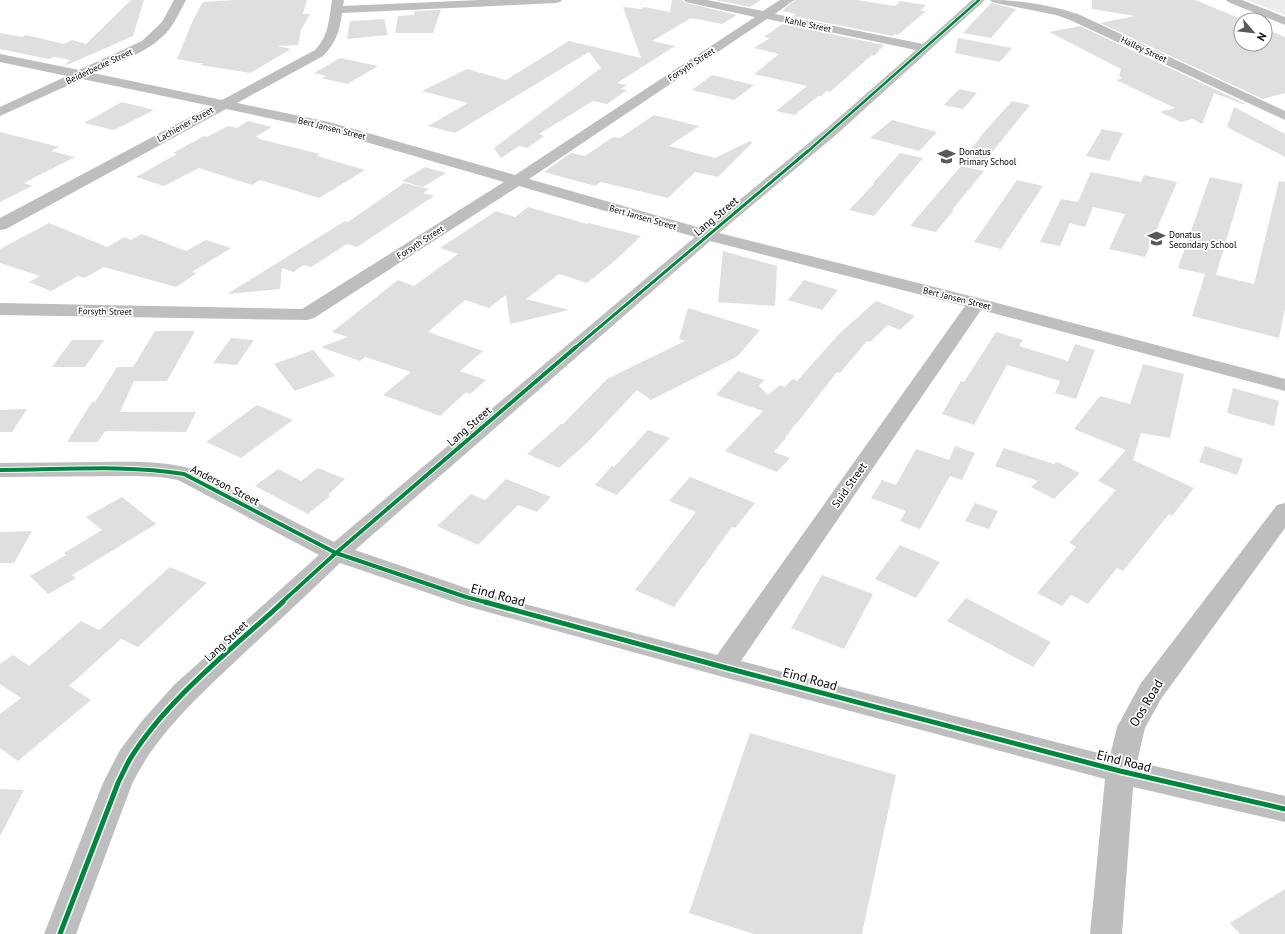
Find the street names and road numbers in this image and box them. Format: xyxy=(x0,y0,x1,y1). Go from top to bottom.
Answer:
street label: Kahle Street xyxy=(784,14,832,34)
street label: Halley Street xyxy=(1119,34,1169,64)
street label: Forsyth Street xyxy=(665,45,717,83)
street label: Beiderbecke Street xyxy=(64,46,134,86)
street label: Lachiener Street xyxy=(155,104,215,144)
street label: Bert Jansen Street xyxy=(297,114,367,142)
street label: Lang Street xyxy=(691,193,741,239)
street label: Bert Jansen Street xyxy=(608,202,678,232)
street label: Forsyth Street xyxy=(394,223,446,261)
street label: Bert Jansen Street xyxy=(922,284,992,312)
street label: Forsyth Street xyxy=(78,305,132,317)
street label: Lang Street xyxy=(444,403,494,449)
street label: Suid Street xyxy=(828,460,870,510)
street label: Anderson Street xyxy=(188,462,262,508)
street label: Eind Road xyxy=(469,580,527,610)
street label: Lang Street xyxy=(202,617,251,664)
street label: Eind Road xyxy=(781,664,839,694)
street label: Oos Road xyxy=(1125,676,1167,730)
street label: Eind Road xyxy=(1095,746,1153,776)

